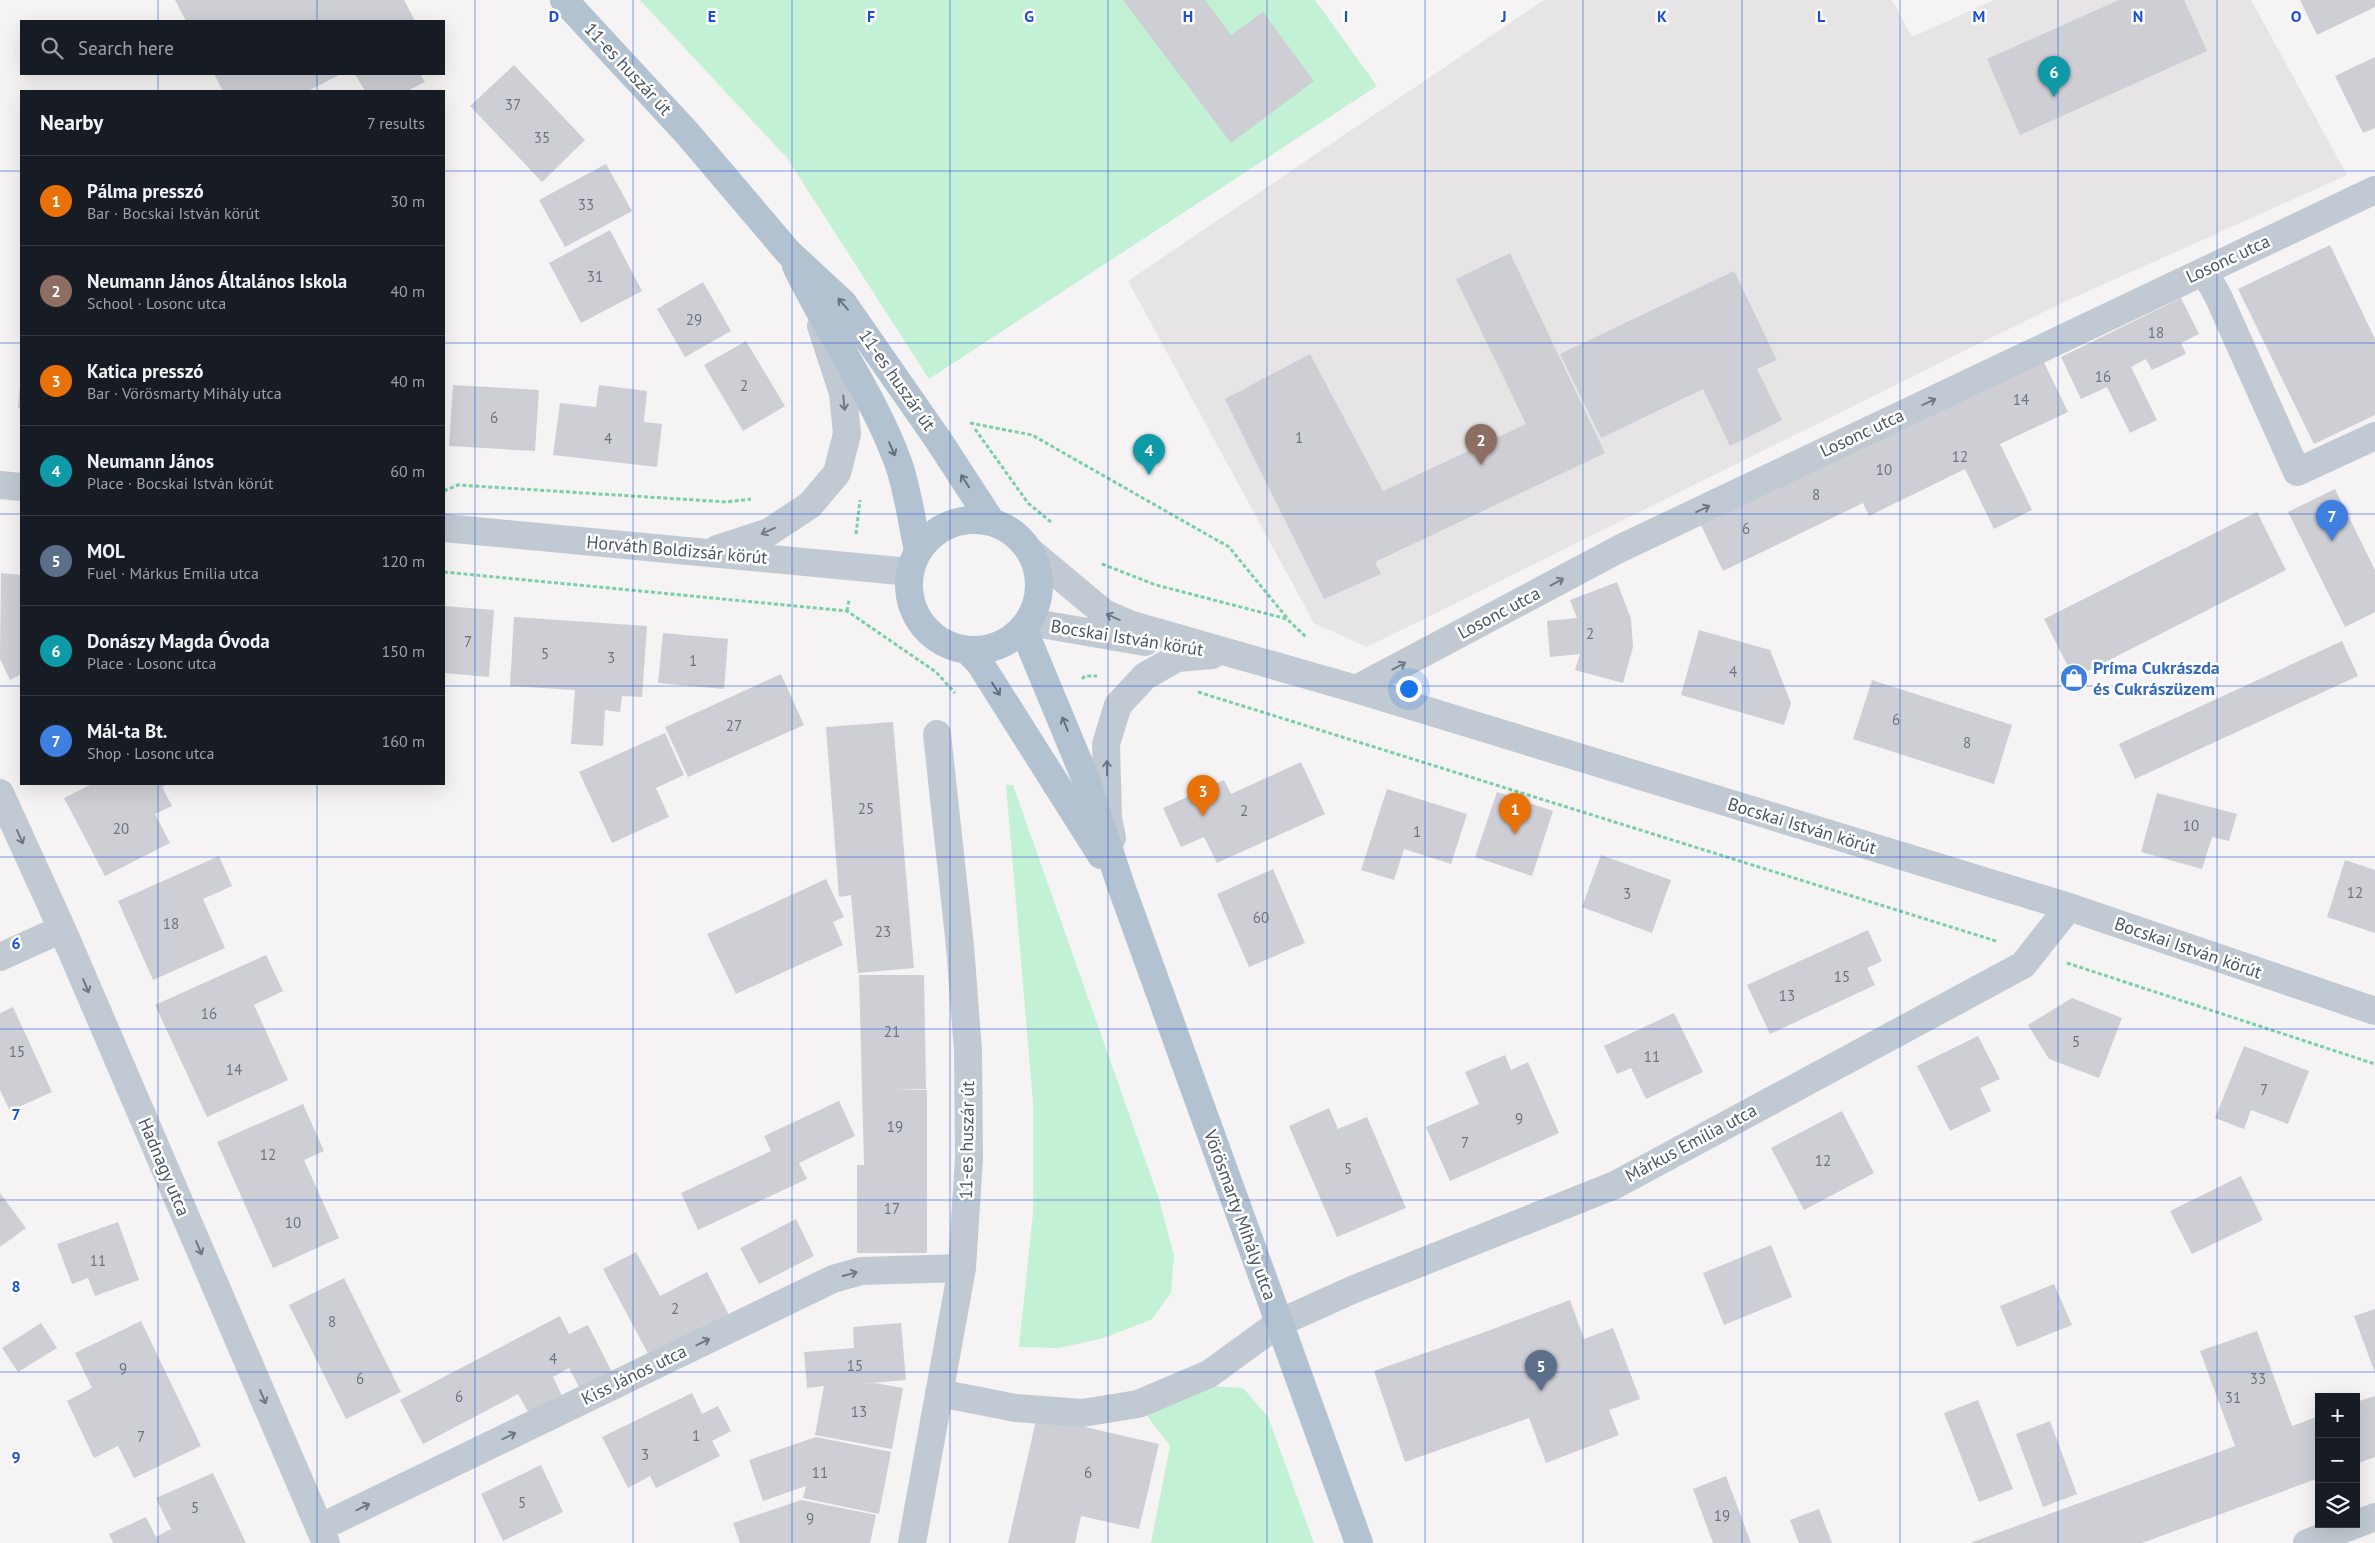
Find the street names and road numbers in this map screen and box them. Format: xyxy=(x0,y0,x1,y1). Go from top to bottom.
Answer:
street label: 11-es huszár út xyxy=(580,17,677,120)
street label: Losonc utca xyxy=(2182,229,2273,288)
street label: 11-es huszár út xyxy=(854,325,941,435)
street label: Losonc utca xyxy=(1816,403,1907,462)
street label: Horváth Boldizsár körút xyxy=(586,530,769,569)
street label: Losonc utca xyxy=(1454,581,1544,644)
street label: Bocskai István körút xyxy=(1049,614,1205,661)
street label: Bocskai István körút xyxy=(1725,792,1879,859)
street label: Bocskai István körút xyxy=(2112,912,2265,983)
street label: 11-es huszár út xyxy=(954,1081,979,1199)
street label: Márkus Emília utca xyxy=(1621,1098,1760,1187)
street label: Hadnagy utca xyxy=(133,1114,195,1219)
street label: Vörösmarty Mihály utca xyxy=(1199,1126,1282,1303)
street label: Kiss János utca xyxy=(577,1339,690,1410)

